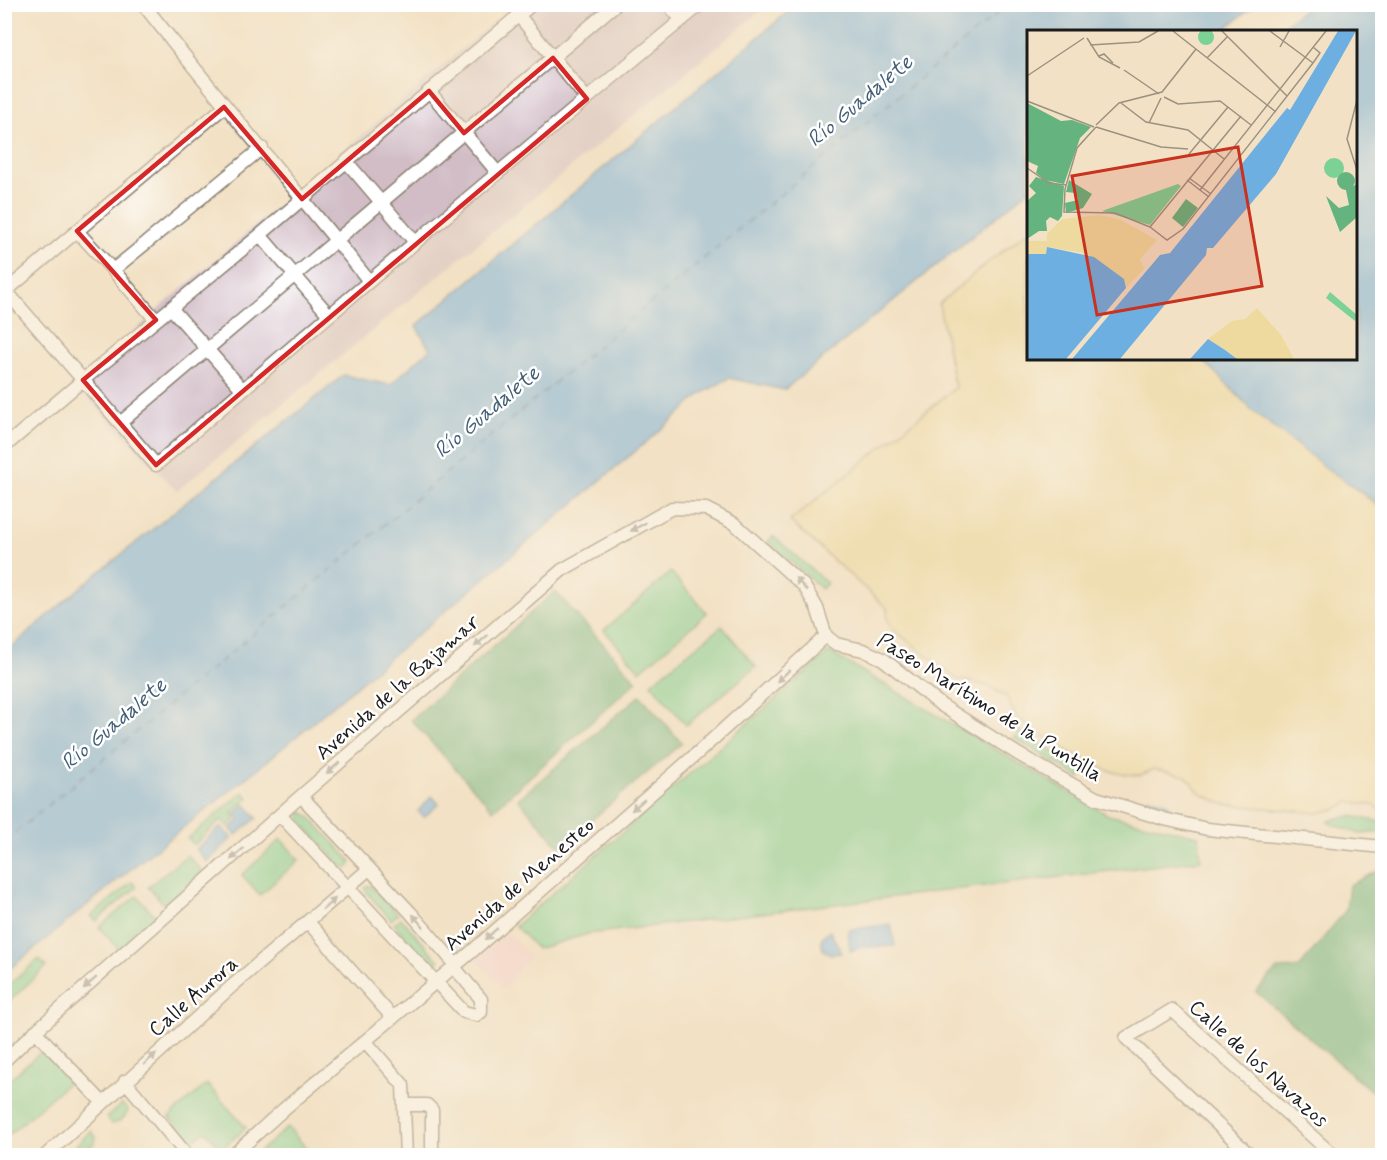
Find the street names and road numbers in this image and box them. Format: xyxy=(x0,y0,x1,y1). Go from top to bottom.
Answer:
street label: Avenida de la Bajamar xyxy=(310,609,486,767)
street label: Paseo Marítimo de la Puntilla xyxy=(871,627,1107,789)
street label: Avenida de Menesteo xyxy=(439,812,601,958)
street label: Calle Aurora xyxy=(143,950,244,1044)
street label: Calle de los Navazos xyxy=(1183,994,1334,1134)

